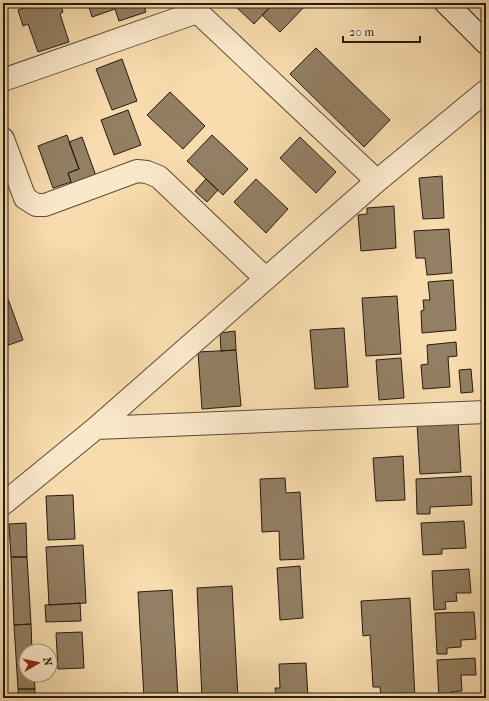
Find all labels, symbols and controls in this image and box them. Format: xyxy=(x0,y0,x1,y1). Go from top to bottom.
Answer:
scale bar xyxy=(343,18,420,44)
text: 20 m xyxy=(349,25,374,39)
north arrow xyxy=(18,643,58,683)
text: N xyxy=(40,656,55,667)

